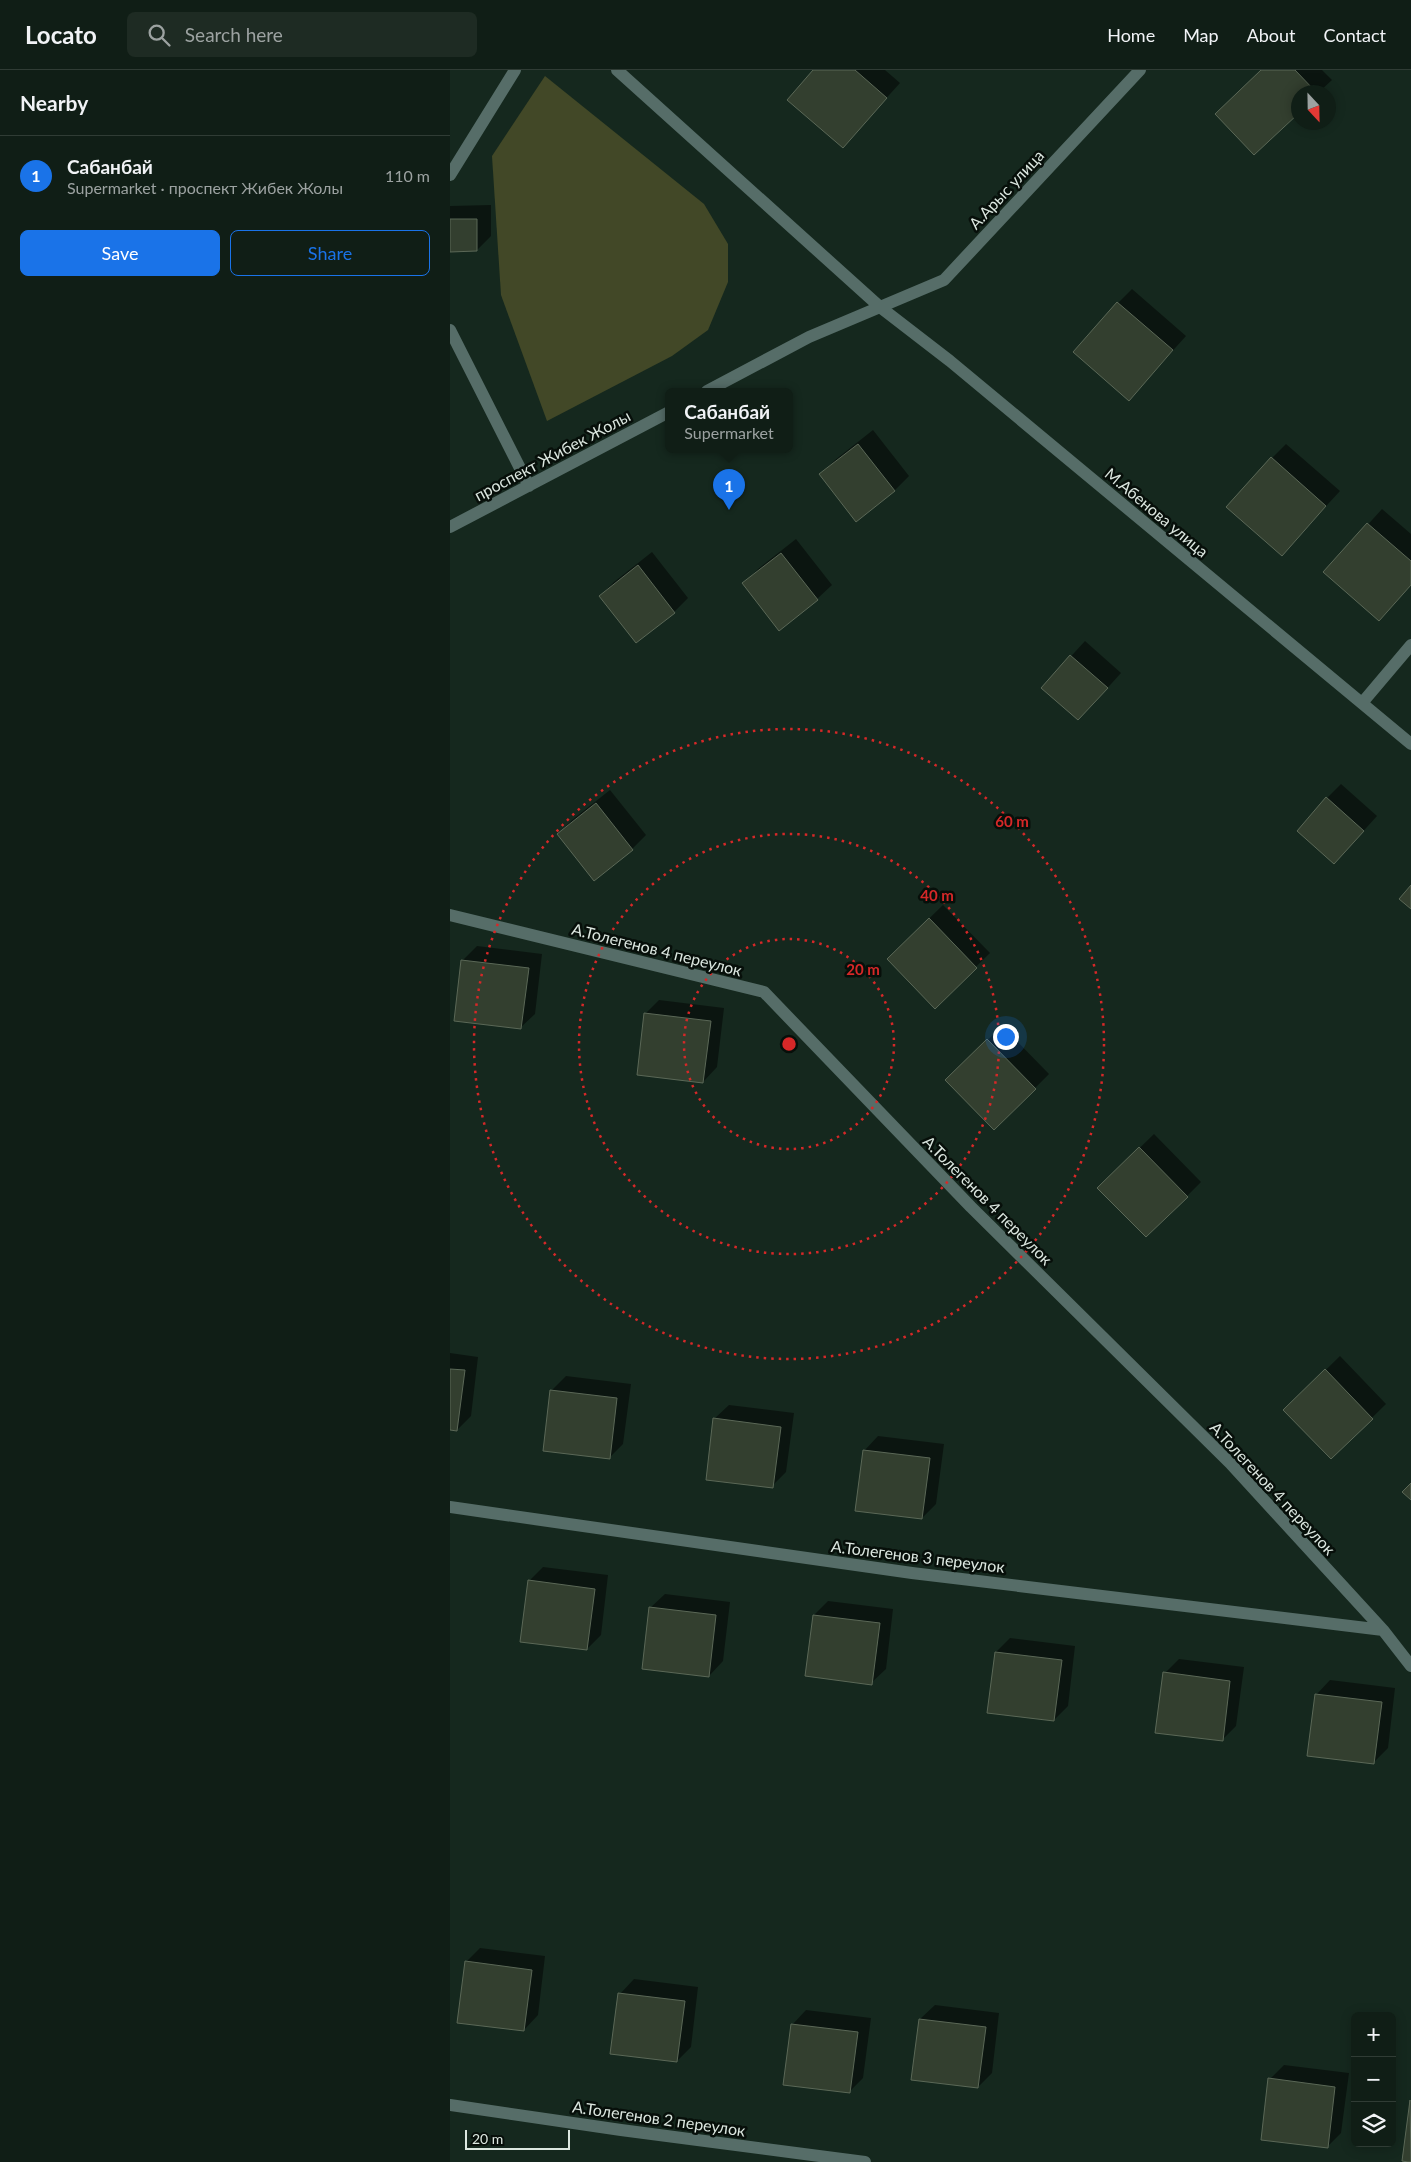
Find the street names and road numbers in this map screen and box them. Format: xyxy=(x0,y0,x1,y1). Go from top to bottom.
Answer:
street label: А.Арыс улица xyxy=(965,145,1047,233)
street label: проспект Жибек Жолы xyxy=(471,406,633,504)
street label: М.Абенова улица xyxy=(1102,463,1212,561)
street label: А.Толегенов 4 переулок xyxy=(570,919,745,980)
street label: А.Толегенов 4 переулок xyxy=(920,1132,1057,1269)
street label: А.Толегенов 4 переулок xyxy=(1206,1418,1340,1559)
street label: А.Толегенов 3 переулок xyxy=(830,1536,1007,1576)
street label: А.Толегенов 2 переулок xyxy=(571,2096,747,2140)

